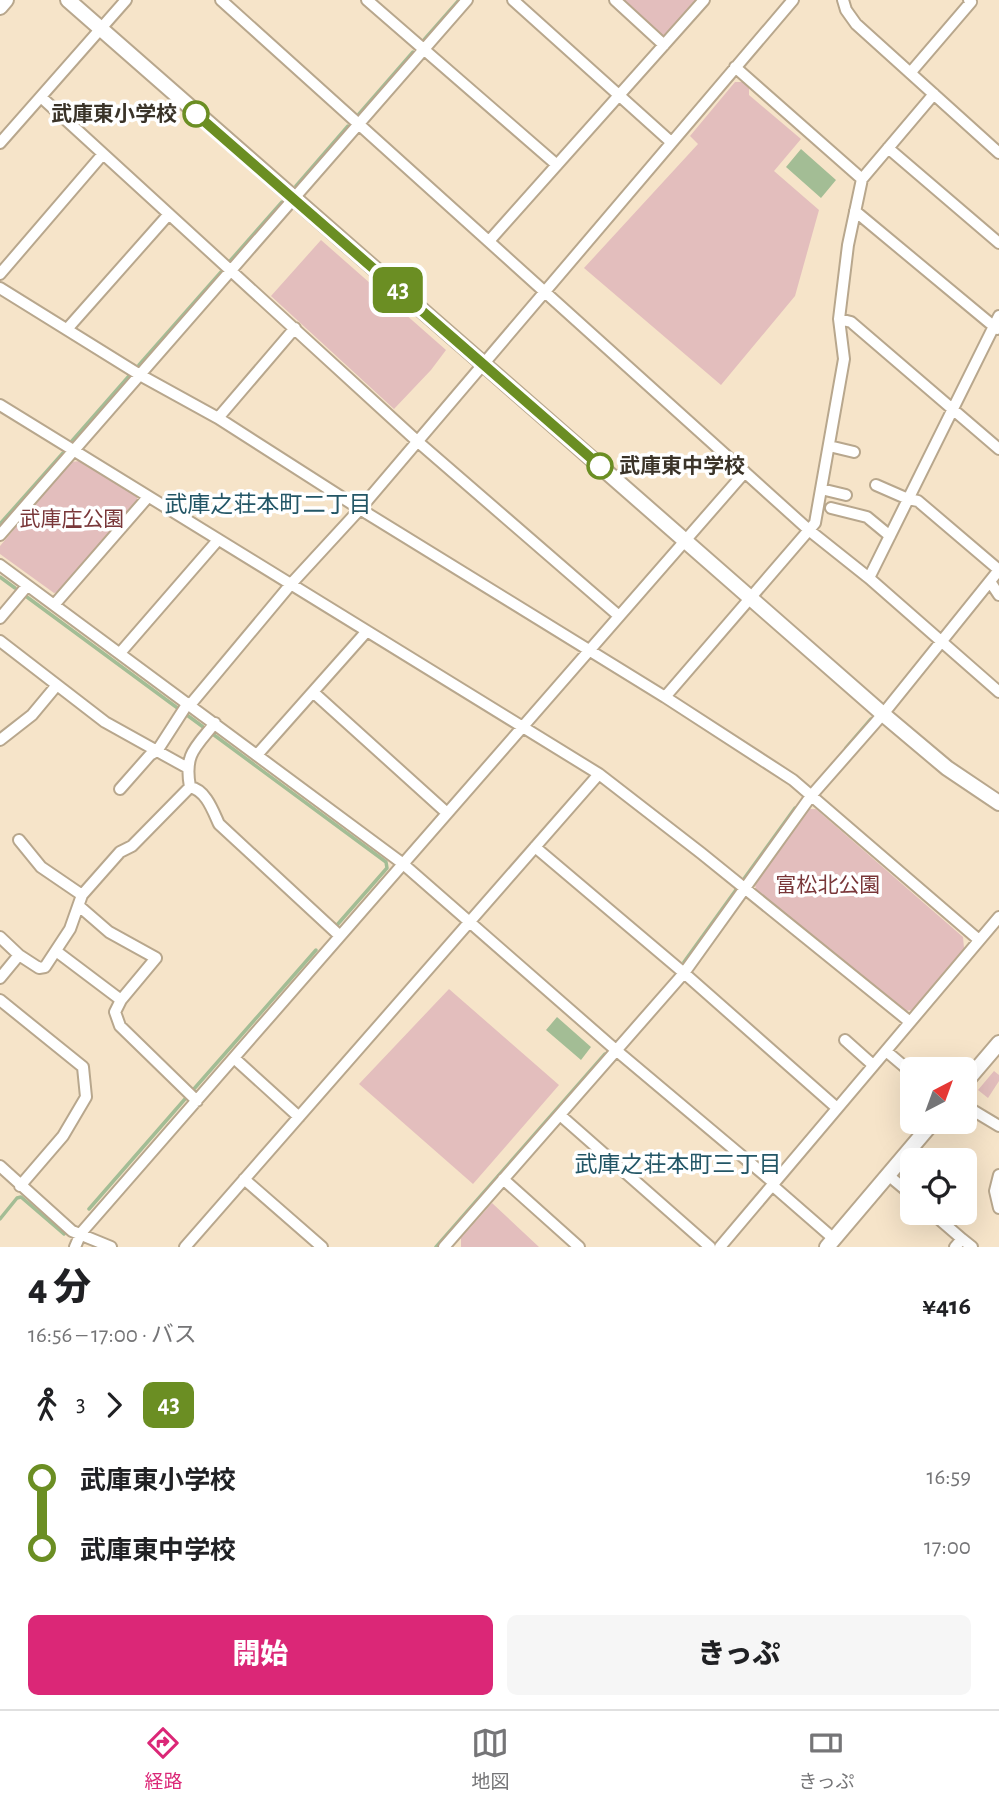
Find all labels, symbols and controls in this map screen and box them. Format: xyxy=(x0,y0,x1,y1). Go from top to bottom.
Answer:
marker: 武庫東小学校 xyxy=(183,101,209,127)
place label: 武庫東小学校 xyxy=(51,103,177,125)
line badge: 43 xyxy=(366,267,430,313)
text: 43 xyxy=(387,278,409,302)
marker: 武庫東中学校 xyxy=(587,453,613,479)
place label: 武庫東中学校 xyxy=(619,455,745,477)
district label: 武庫之荘本町二丁目 xyxy=(165,492,372,517)
park label: 武庫庄公園 xyxy=(20,508,125,530)
park label: 富松北公園 xyxy=(776,874,881,896)
north arrow xyxy=(900,1057,976,1134)
map controls xyxy=(900,1057,977,1225)
button: locate xyxy=(900,1148,977,1225)
district label: 武庫之荘本町三丁目 xyxy=(575,1152,782,1177)
text: 4 分 xyxy=(28,1270,91,1308)
text: ¥416 xyxy=(922,1293,971,1319)
text: 16:56 – 17:00 · バス xyxy=(28,1324,197,1347)
icon: walk xyxy=(28,1386,66,1424)
icon: forward xyxy=(95,1386,133,1424)
text: 3 xyxy=(76,1393,85,1416)
text: 43 xyxy=(157,1393,180,1417)
text: 16:59 xyxy=(927,1466,971,1489)
text: 武庫東小学校 xyxy=(80,1468,236,1494)
text: 17:00 xyxy=(924,1536,971,1559)
text: 武庫東中学校 xyxy=(80,1538,236,1564)
button: 開始 xyxy=(28,1615,493,1695)
button: きっぷ xyxy=(507,1615,971,1695)
tab: 経路 xyxy=(144,1724,182,1794)
tab: 地図 xyxy=(471,1724,509,1794)
tab: きっぷ xyxy=(798,1724,855,1794)

